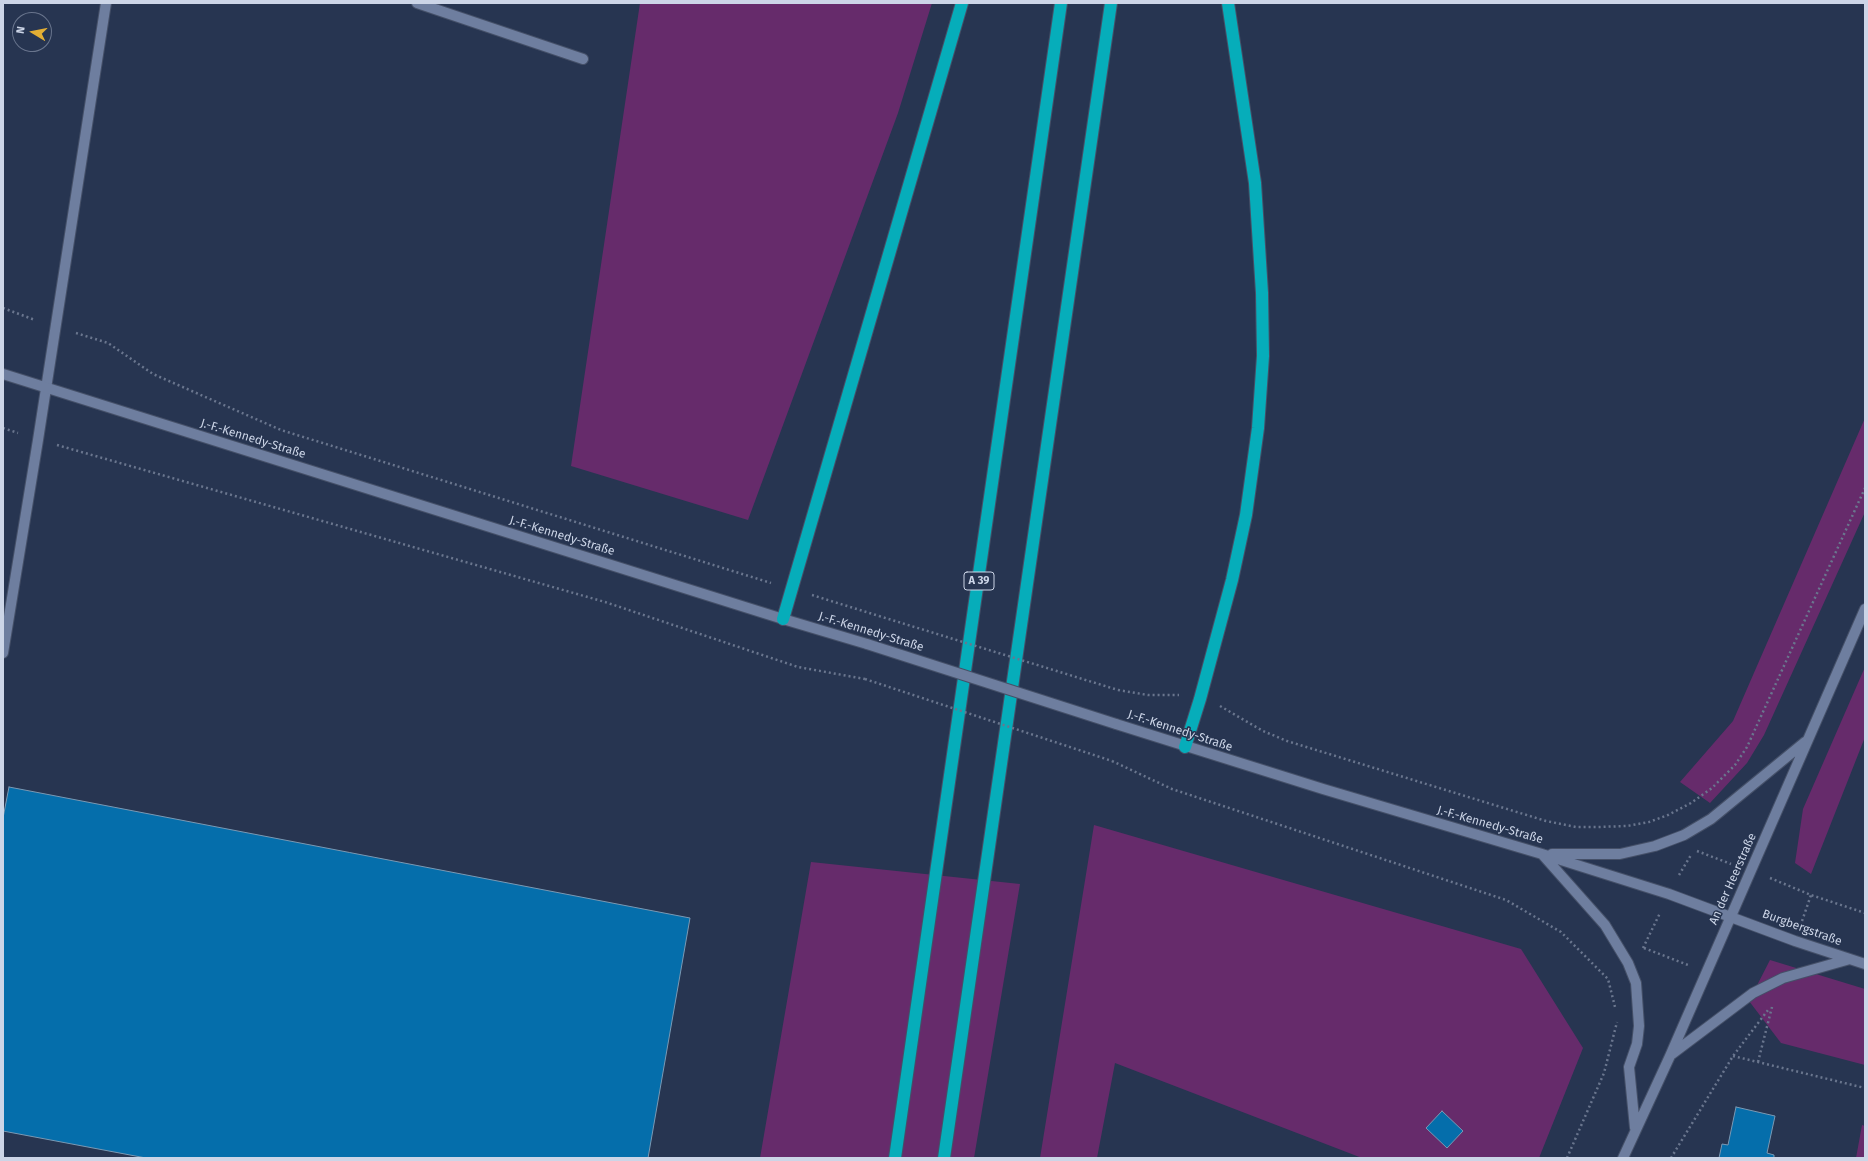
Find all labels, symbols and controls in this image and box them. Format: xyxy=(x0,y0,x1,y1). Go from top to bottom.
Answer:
north arrow xyxy=(12,12,52,52)
text: N xyxy=(14,25,28,35)
street label: J.-F.-Kennedy-Straße xyxy=(199,416,307,462)
street label: J.-F.-Kennedy-Straße xyxy=(508,513,616,559)
road number: A 39 xyxy=(964,572,994,590)
street label: J.-F.-Kennedy-Straße xyxy=(817,609,925,655)
street label: J.-F.-Kennedy-Straße xyxy=(1126,707,1234,755)
street label: J.-F.-Kennedy-Straße xyxy=(1435,803,1545,847)
street label: An der Heerstraße xyxy=(1706,831,1760,927)
street label: Burgbergstraße xyxy=(1760,907,1844,949)

